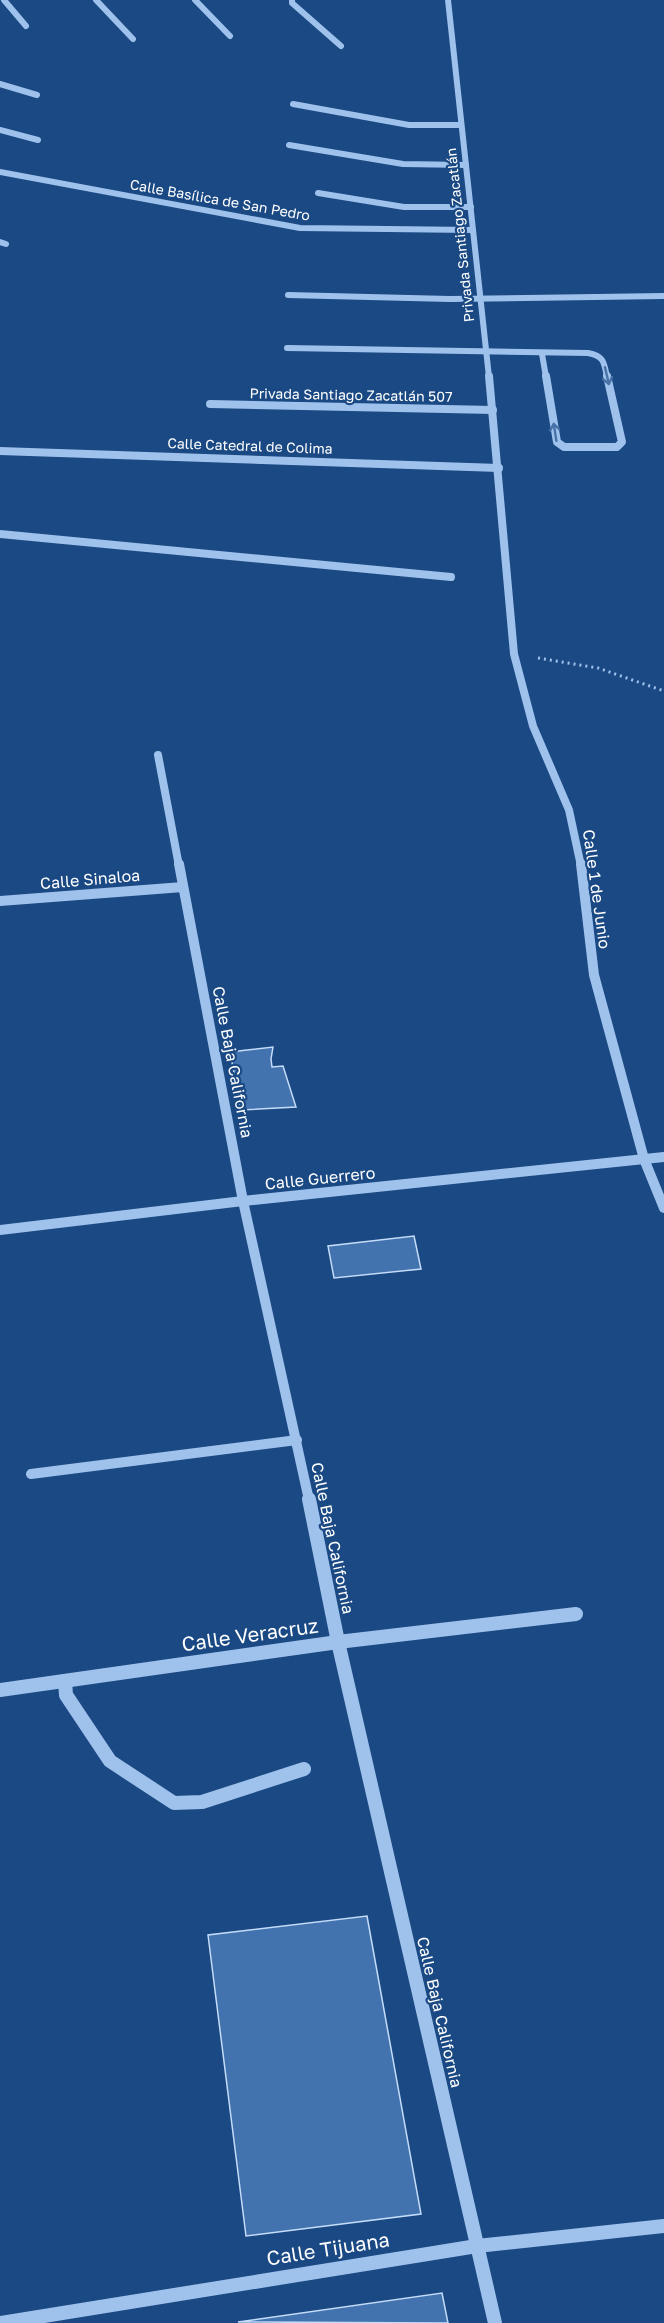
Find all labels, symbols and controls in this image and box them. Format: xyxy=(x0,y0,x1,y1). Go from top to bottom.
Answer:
street label: Privada Santiago Zacatlán xyxy=(442,147,477,323)
street label: Calle Basílica de San Pedro xyxy=(129,175,311,224)
one-way arrow xyxy=(602,366,613,385)
street label: Privada Santiago Zacatlán 507 xyxy=(249,384,453,405)
one-way arrow xyxy=(549,422,560,442)
street label: Calle Catedral de Colima xyxy=(167,434,333,457)
street label: Calle 1 de Junio xyxy=(579,828,615,950)
street label: Calle Sinaloa xyxy=(39,865,141,893)
street label: Calle Baja California xyxy=(208,984,258,1140)
street label: Calle Guerrero xyxy=(264,1162,376,1194)
street label: Calle Baja California xyxy=(307,1460,359,1616)
street label: Calle Veracruz xyxy=(180,1613,320,1655)
street label: Calle Baja California xyxy=(413,1935,467,2089)
street label: Calle Tijuana xyxy=(265,2226,391,2270)

